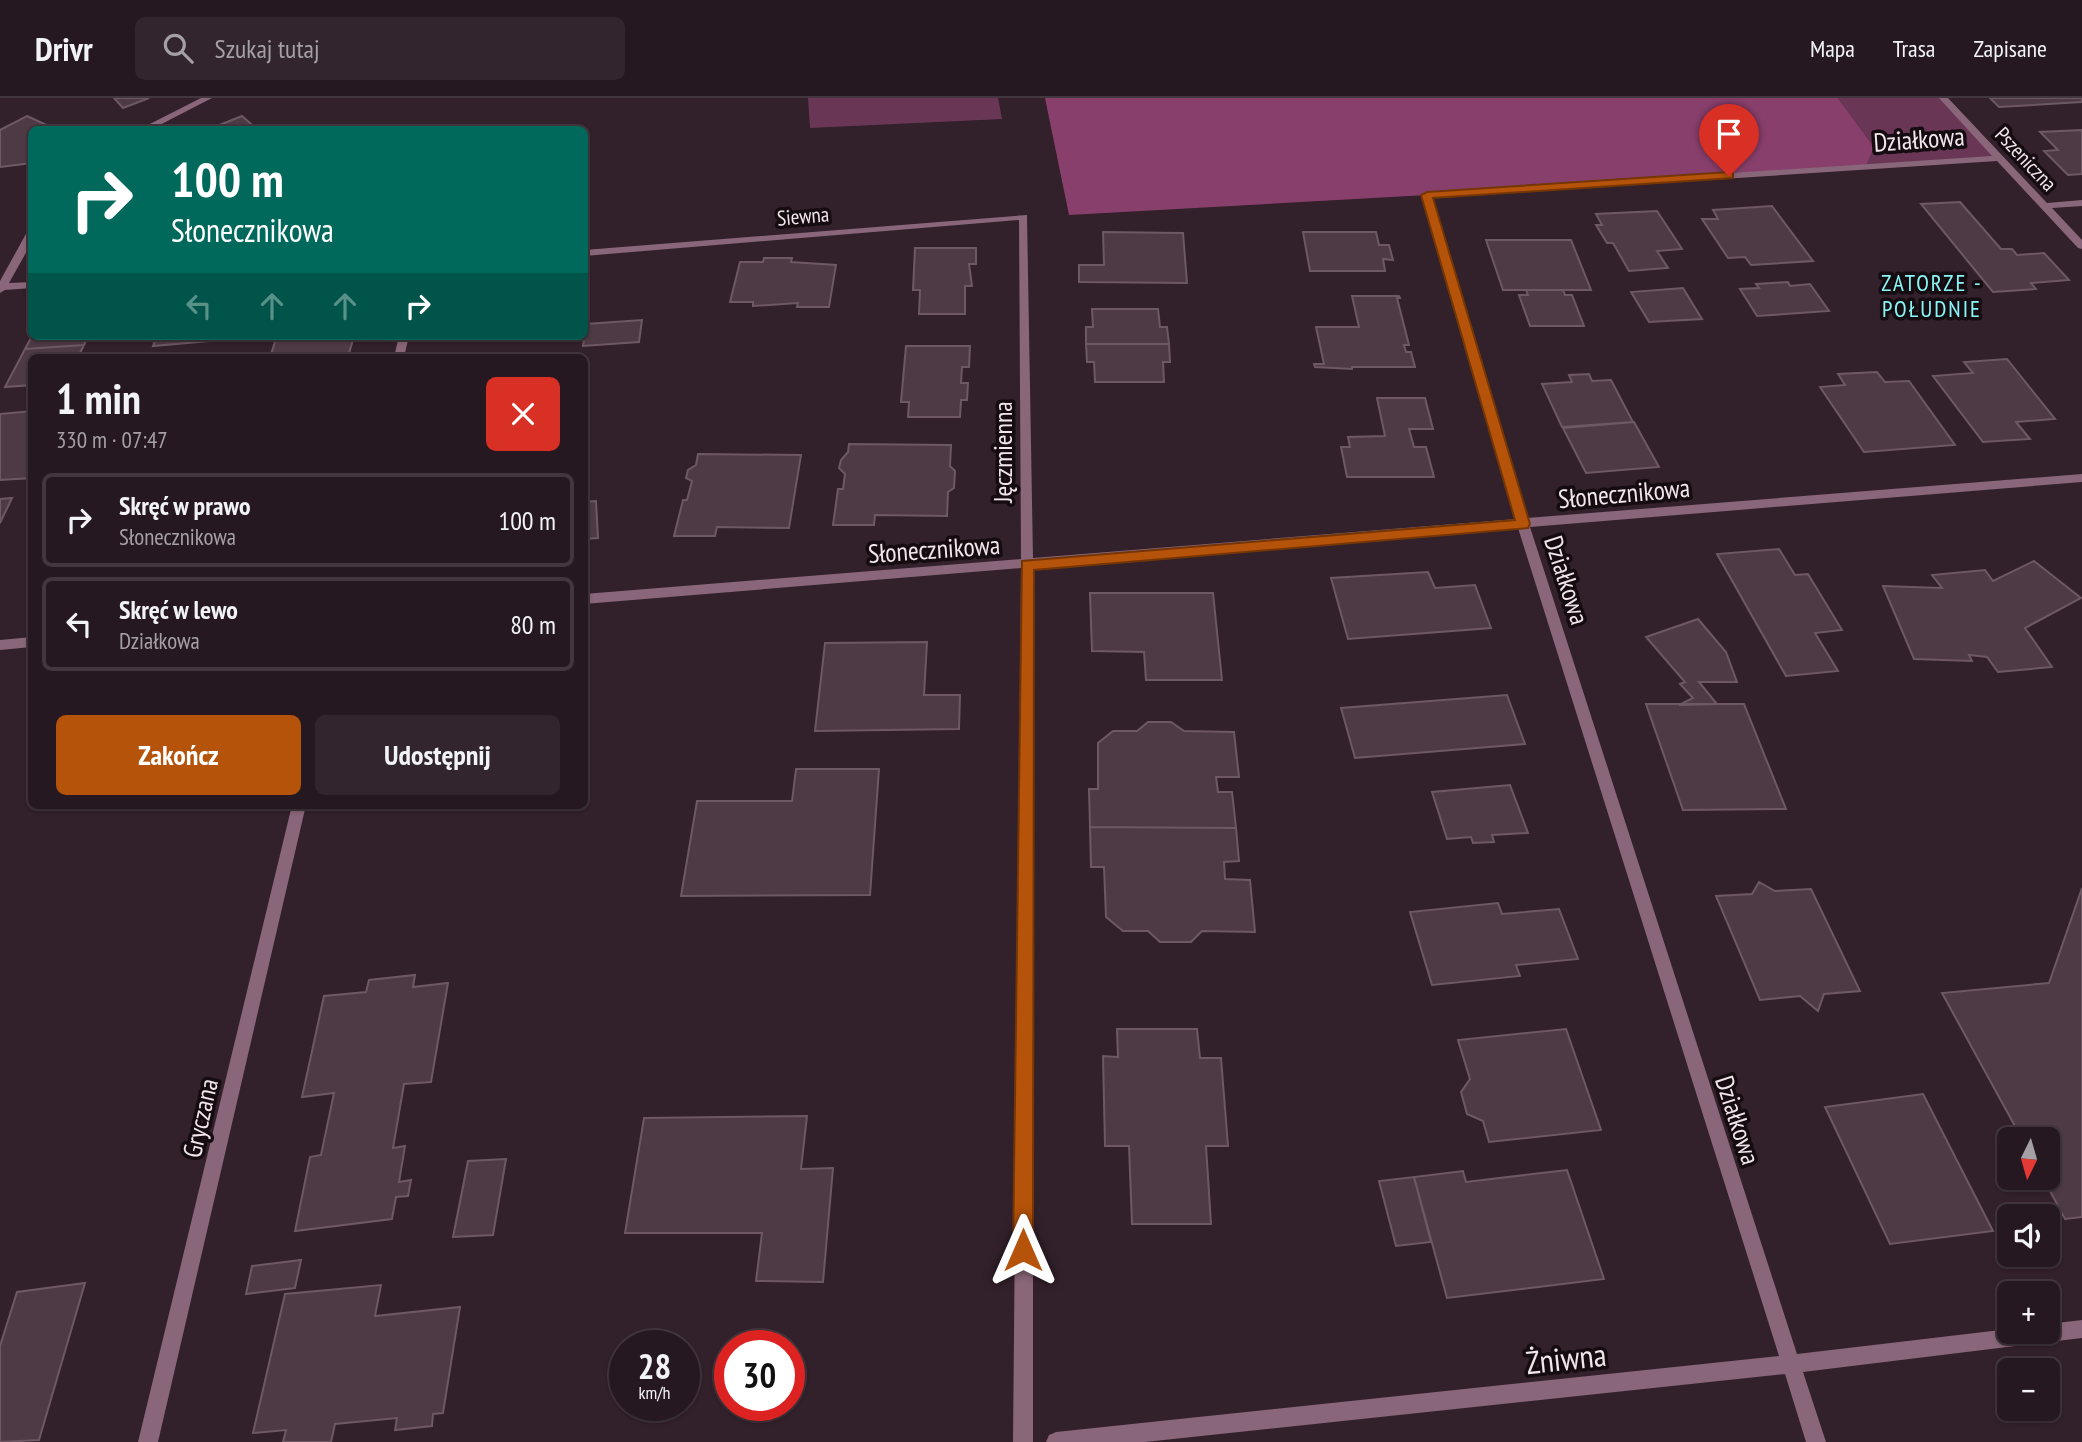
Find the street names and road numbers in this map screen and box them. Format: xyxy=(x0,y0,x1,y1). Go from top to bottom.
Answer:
street label: Działkowa xyxy=(1872,119,1966,159)
street label: Pszeniczna xyxy=(1989,121,2063,197)
street label: Siewna xyxy=(776,200,830,232)
street label: Jęczmienna xyxy=(986,401,1019,504)
street label: Słonecznikowa xyxy=(1557,471,1691,515)
street label: Słonecznikowa xyxy=(867,528,1001,570)
street label: Działkowa xyxy=(1537,532,1597,628)
street label: Działkowa xyxy=(1708,1072,1768,1168)
street label: Gryczana xyxy=(175,1075,225,1161)
street label: Żniwna xyxy=(1524,1333,1608,1383)

